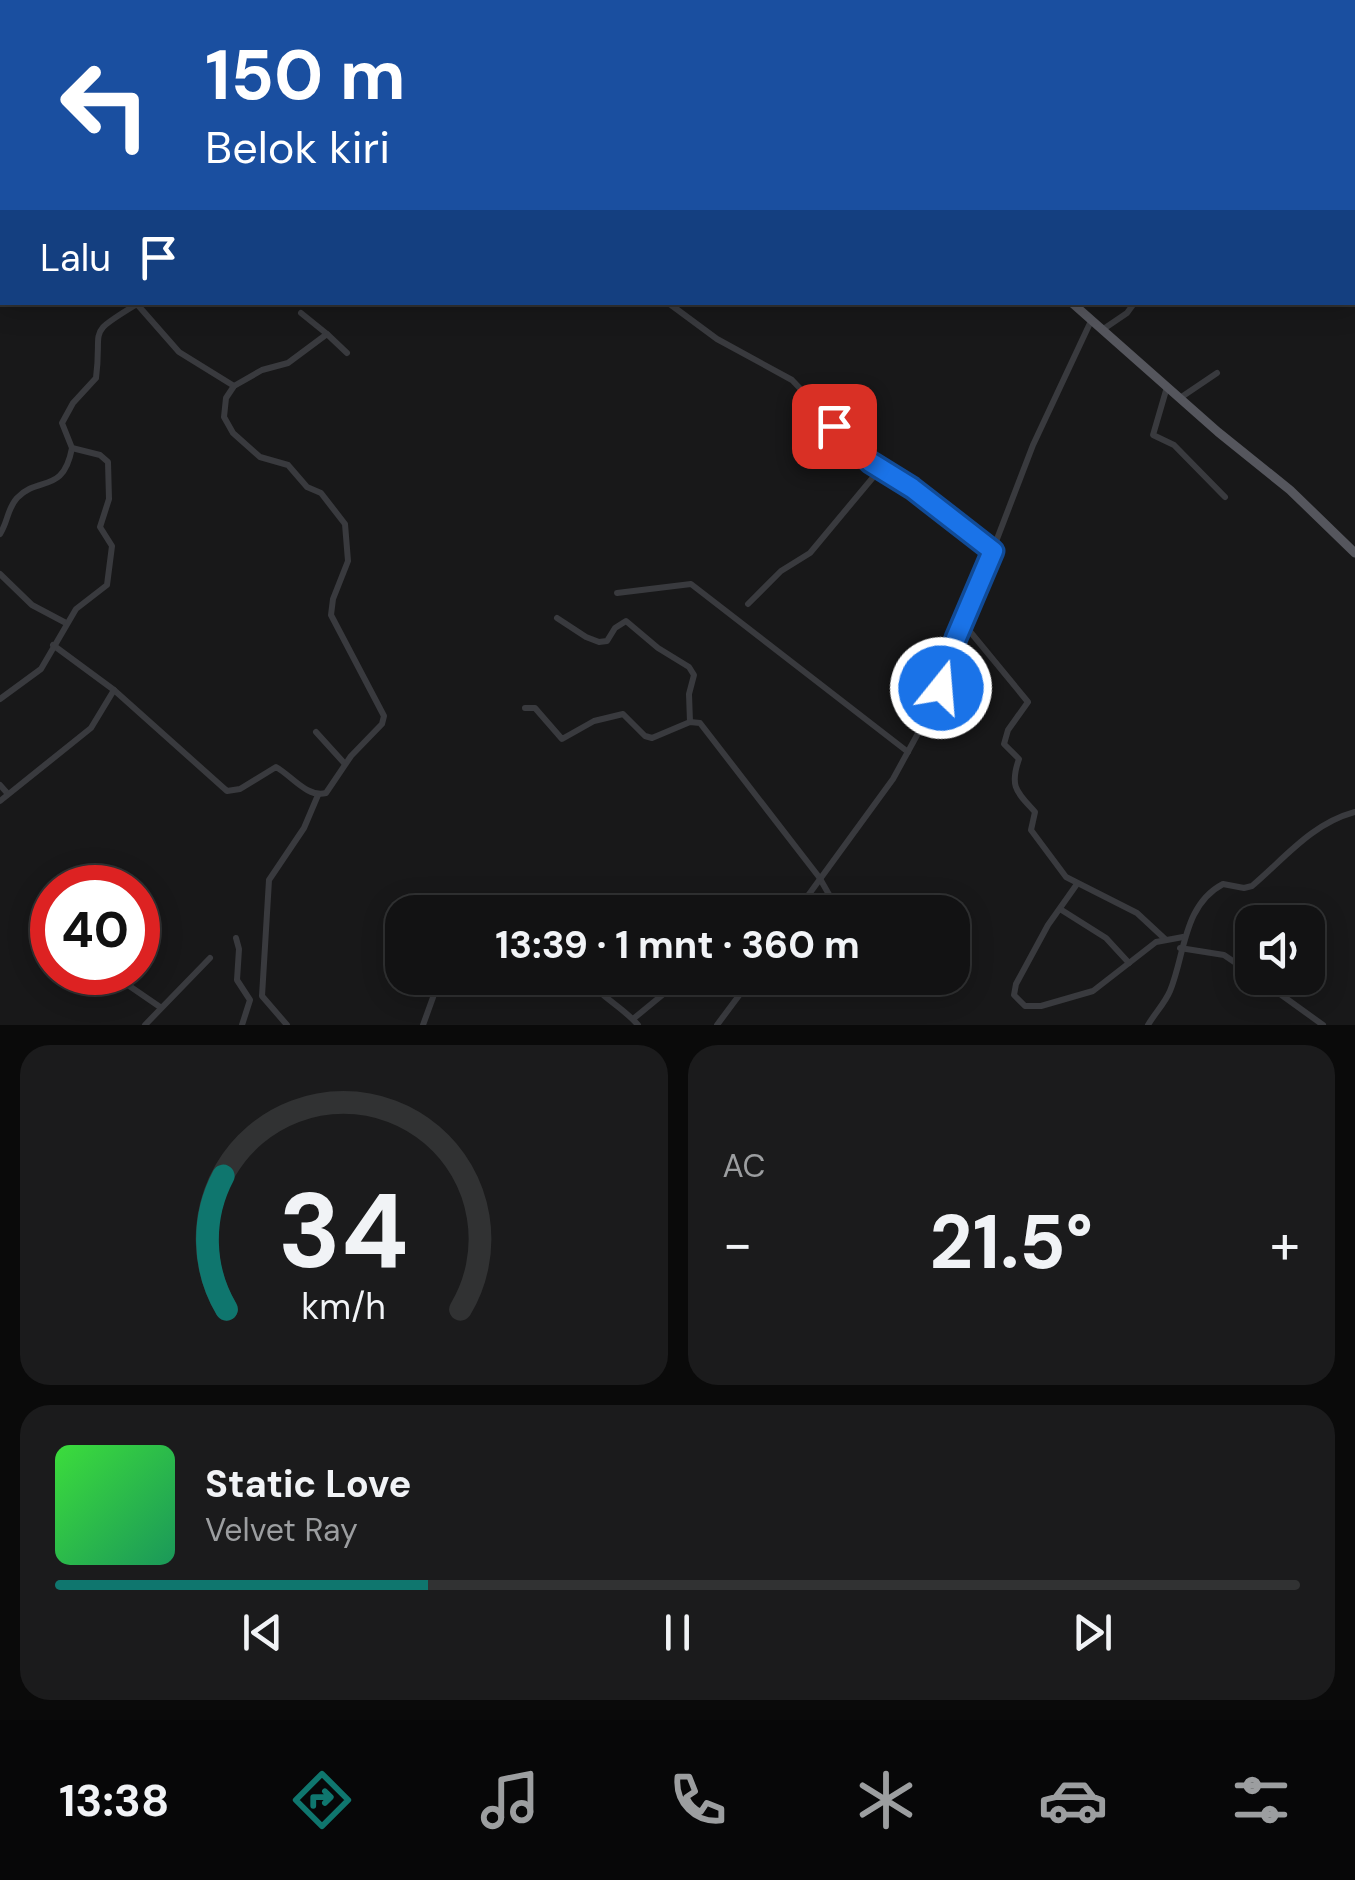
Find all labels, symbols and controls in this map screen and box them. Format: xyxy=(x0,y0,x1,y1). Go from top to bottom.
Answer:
text: 150 m xyxy=(205,30,406,121)
icon: left xyxy=(40,40,170,170)
text: Belok kiri xyxy=(205,118,390,177)
icon: arrive xyxy=(131,230,186,285)
text: Lalu xyxy=(40,233,111,283)
pin xyxy=(792,384,877,469)
icon: arrive xyxy=(807,399,862,454)
position arrow xyxy=(889,636,993,740)
speed limit sign: 40 xyxy=(30,865,160,995)
map controls xyxy=(1235,905,1325,995)
button: sound xyxy=(1235,905,1325,995)
text: 13:39 · 1 mnt · 360 m xyxy=(495,920,860,970)
text: AC xyxy=(723,1145,765,1187)
text: 34 xyxy=(279,1164,409,1299)
text: 21.5° xyxy=(930,1194,1093,1291)
text: − xyxy=(723,1208,753,1280)
text: + xyxy=(1270,1208,1300,1280)
text: km/h xyxy=(302,1284,386,1330)
text: Static Love xyxy=(205,1459,411,1509)
text: Velvet Ray xyxy=(205,1509,358,1551)
icon: previous xyxy=(235,1605,290,1660)
icon: pause xyxy=(650,1605,705,1660)
icon: next xyxy=(1065,1605,1120,1660)
icon: directions xyxy=(287,1765,357,1835)
icon: music xyxy=(475,1765,545,1835)
icon: phone xyxy=(663,1765,733,1835)
icon: climate xyxy=(851,1765,921,1835)
icon: car xyxy=(1038,1765,1108,1835)
icon: filters xyxy=(1226,1765,1296,1835)
text: 13:38 xyxy=(59,1771,169,1830)

